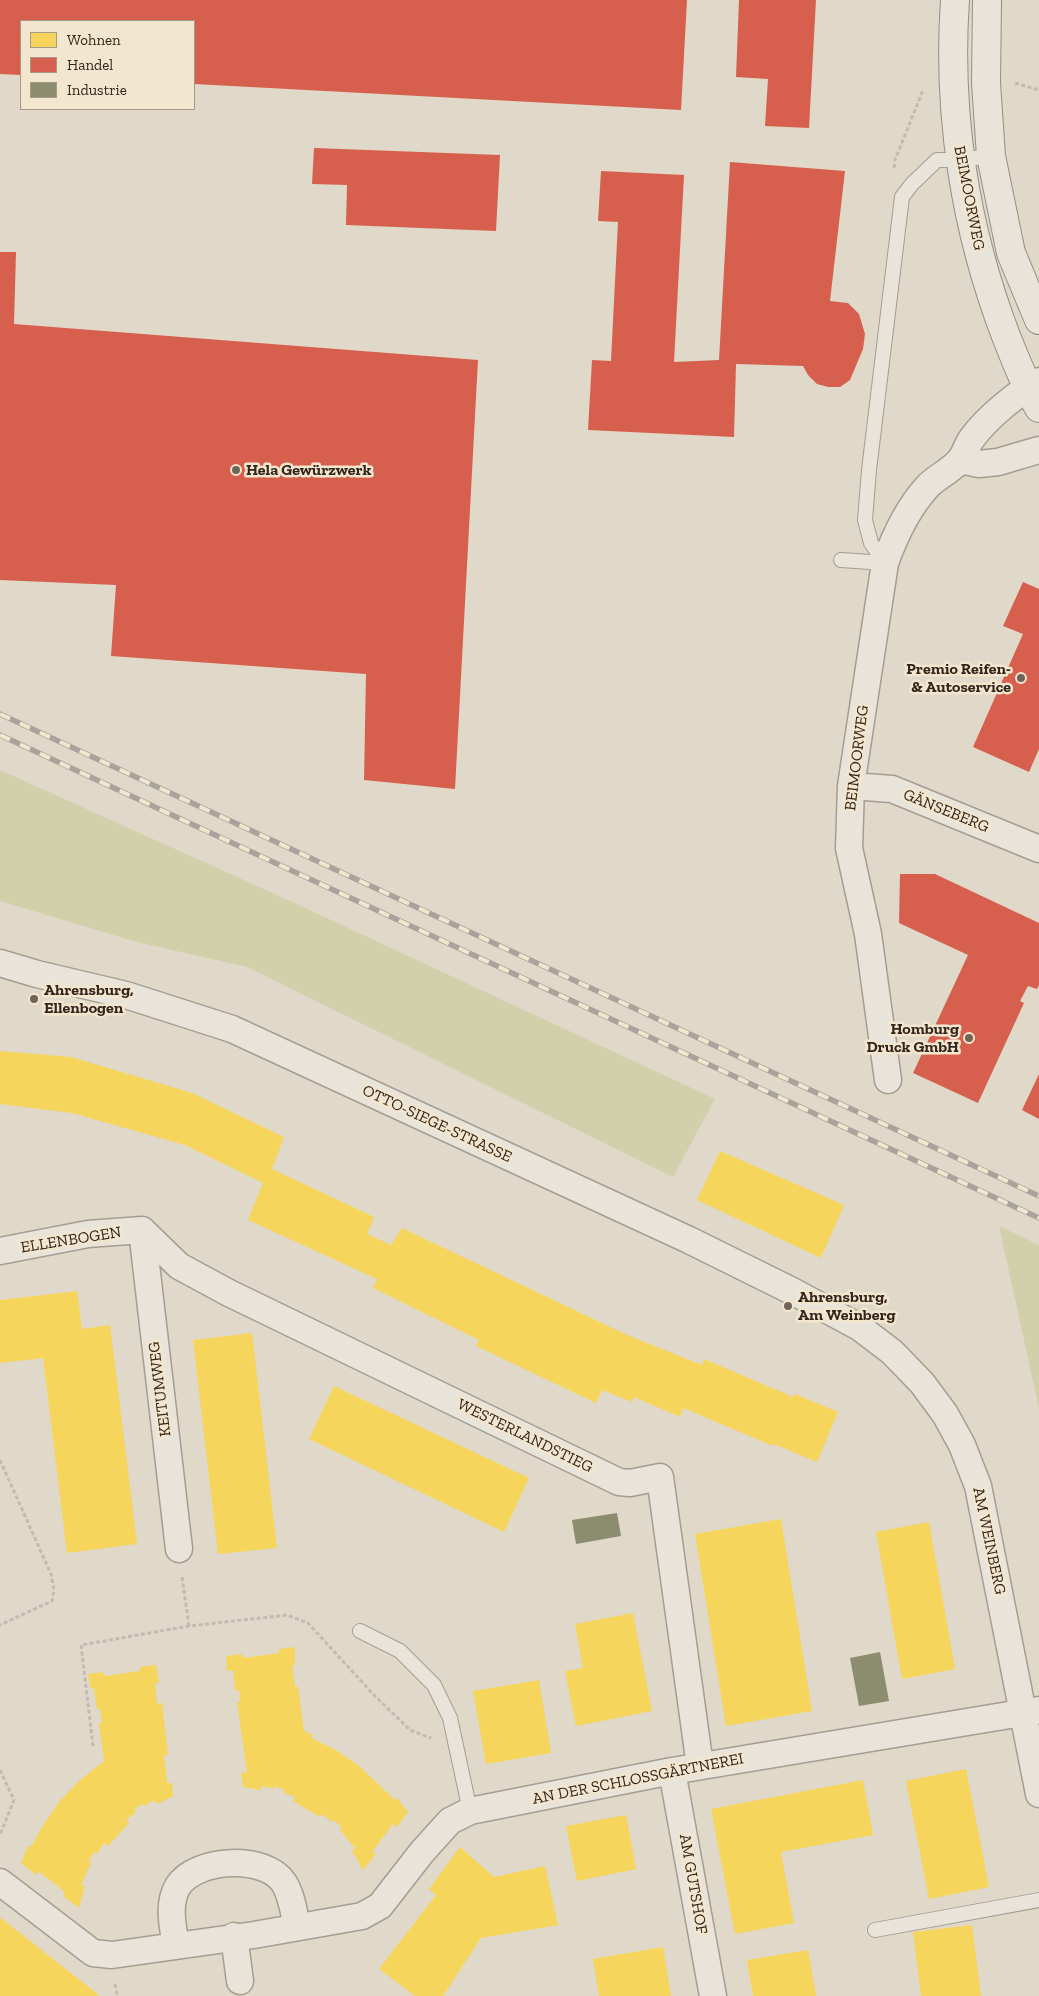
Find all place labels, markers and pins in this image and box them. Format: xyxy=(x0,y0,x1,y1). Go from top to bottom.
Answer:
place label: Hela Gewürzwerk xyxy=(246,460,371,480)
marker: Hela Gewürzwerk xyxy=(230,464,242,476)
place label: Premio Reifen- & Autoservice xyxy=(906,659,1011,697)
marker: Premio Reifen- & Autoservice xyxy=(1015,672,1027,684)
place label: Ahrensburg, Ellenbogen xyxy=(44,980,134,1018)
marker: Ahrensburg, Ellenbogen xyxy=(28,993,40,1005)
place label: Homburg Druck GmbH xyxy=(866,1019,959,1057)
marker: Homburg Druck GmbH xyxy=(963,1032,975,1044)
place label: Ahrensburg, Am Weinberg xyxy=(798,1287,896,1325)
marker: Ahrensburg, Am Weinberg xyxy=(782,1300,794,1312)

